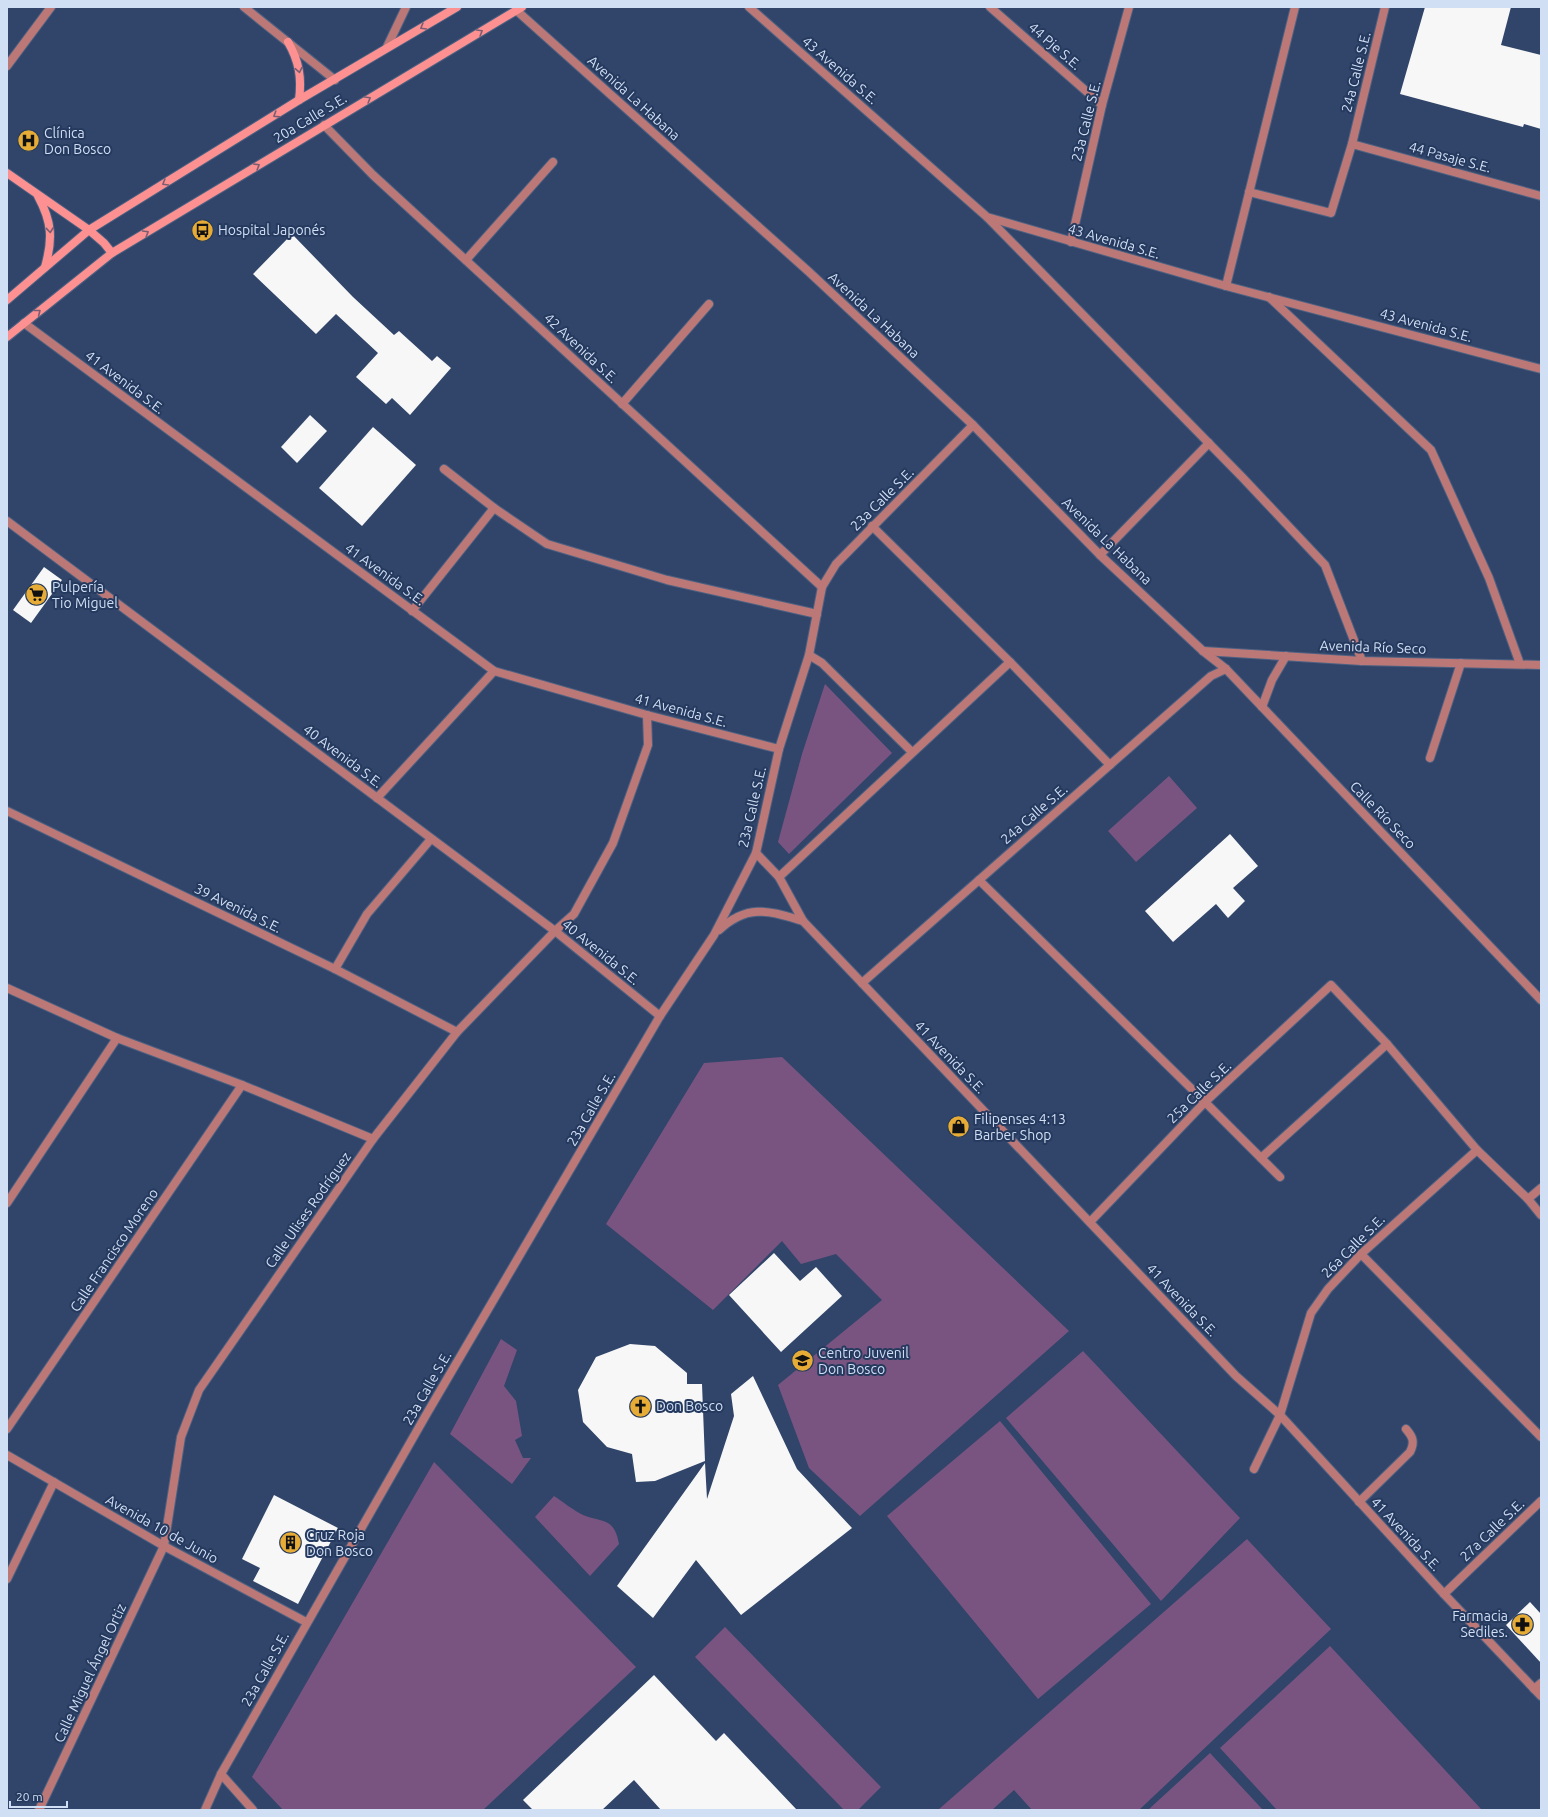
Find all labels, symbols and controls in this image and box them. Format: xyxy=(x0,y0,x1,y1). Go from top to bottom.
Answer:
street label: 44 Pje S.E. xyxy=(1026,19,1084,73)
one-way arrow xyxy=(420,22,427,29)
one-way arrow xyxy=(476,29,483,36)
street label: 24a Calle S.E. xyxy=(1338,30,1374,114)
street label: 43 Avenida S.E. xyxy=(799,33,881,107)
street label: Avenida La Habana xyxy=(585,52,683,144)
one-way arrow xyxy=(295,67,303,73)
street label: 23a Calle S.E. xyxy=(1068,79,1104,163)
street label: 20a Calle S.E. xyxy=(270,90,350,146)
one-way arrow xyxy=(364,96,371,103)
one-way arrow xyxy=(273,110,280,118)
place label: Clínica Don Bosco xyxy=(44,125,111,157)
hospital icon: Clínica Don Bosco xyxy=(15,128,41,154)
street label: 44 Pasaje S.E. xyxy=(1407,138,1493,176)
one-way arrow xyxy=(253,163,260,170)
one-way arrow xyxy=(162,179,169,186)
bus stop icon: Hospital Japonés xyxy=(190,217,216,243)
street label: 43 Avenida S.E. xyxy=(1066,220,1162,262)
place label: Hospital Japonés xyxy=(218,222,325,238)
one-way arrow xyxy=(45,227,54,233)
one-way arrow xyxy=(142,231,149,238)
street label: Avenida La Habana xyxy=(825,269,923,361)
street label: 43 Avenida S.E. xyxy=(1378,305,1474,345)
one-way arrow xyxy=(33,310,40,317)
street label: 42 Avenida S.E. xyxy=(541,310,621,386)
street label: 41 Avenida S.E. xyxy=(82,347,168,417)
street label: 23a Calle S.E. xyxy=(847,464,917,534)
street label: Avenida La Habana xyxy=(1059,494,1155,588)
street label: 41 Avenida S.E. xyxy=(342,540,428,608)
place label: Pulpería Tio Miguel xyxy=(52,579,118,611)
supermarket icon: Pulpería Tio Miguel xyxy=(24,582,50,608)
street label: Avenida Río Seco xyxy=(1319,637,1427,657)
street label: 41 Avenida S.E. xyxy=(633,690,729,730)
street label: 40 Avenida S.E. xyxy=(300,721,386,791)
street label: 23a Calle S.E. xyxy=(735,765,769,849)
street label: Calle Río Seco xyxy=(1347,778,1419,852)
street label: 24a Calle S.E. xyxy=(998,781,1070,847)
street label: 39 Avenida S.E. xyxy=(192,880,284,936)
street label: 40 Avenida S.E. xyxy=(559,916,643,988)
street label: 41 Avenida S.E. xyxy=(911,1017,989,1097)
street label: 25a Calle S.E. xyxy=(1164,1058,1234,1126)
street label: 23a Calle S.E. xyxy=(563,1069,619,1149)
place label: Filipenses 4:13 Barber Shop xyxy=(974,1111,1066,1143)
shop icon: Filipenses 4:13 Barber Shop xyxy=(945,1114,971,1140)
street label: Calle Ulises Rodríguez xyxy=(262,1149,354,1271)
street label: Calle Francisco Moreno xyxy=(67,1185,161,1315)
street label: 26a Calle S.E. xyxy=(1318,1211,1388,1281)
street label: 41 Avenida S.E. xyxy=(1143,1260,1221,1340)
place label: Centro Juvenil Don Bosco xyxy=(818,1345,909,1377)
street label: 23a Calle S.E. xyxy=(399,1348,455,1428)
school or university icon: Centro Juvenil Don Bosco xyxy=(790,1348,816,1374)
church icon: Don Bosco xyxy=(628,1393,654,1419)
place label: Don Bosco xyxy=(656,1398,723,1414)
street label: Avenida 10 de Junio xyxy=(103,1491,221,1567)
street label: 41 Avenida S.E. xyxy=(1368,1494,1444,1574)
street label: 27a Calle S.E. xyxy=(1457,1496,1527,1564)
place label: Cruz Roja Don Bosco xyxy=(306,1527,373,1559)
building icon: Cruz Roja Don Bosco xyxy=(277,1530,303,1556)
street label: Calle Miguel Ángel Ortiz xyxy=(50,1601,129,1745)
place label: Farmacia Sediles. xyxy=(1452,1608,1508,1640)
pharmacy icon: Farmacia Sediles. xyxy=(1510,1611,1536,1637)
street label: 23a Calle S.E. xyxy=(238,1629,292,1709)
scale bar xyxy=(10,1783,67,1809)
text: 20 m xyxy=(16,1790,43,1803)

